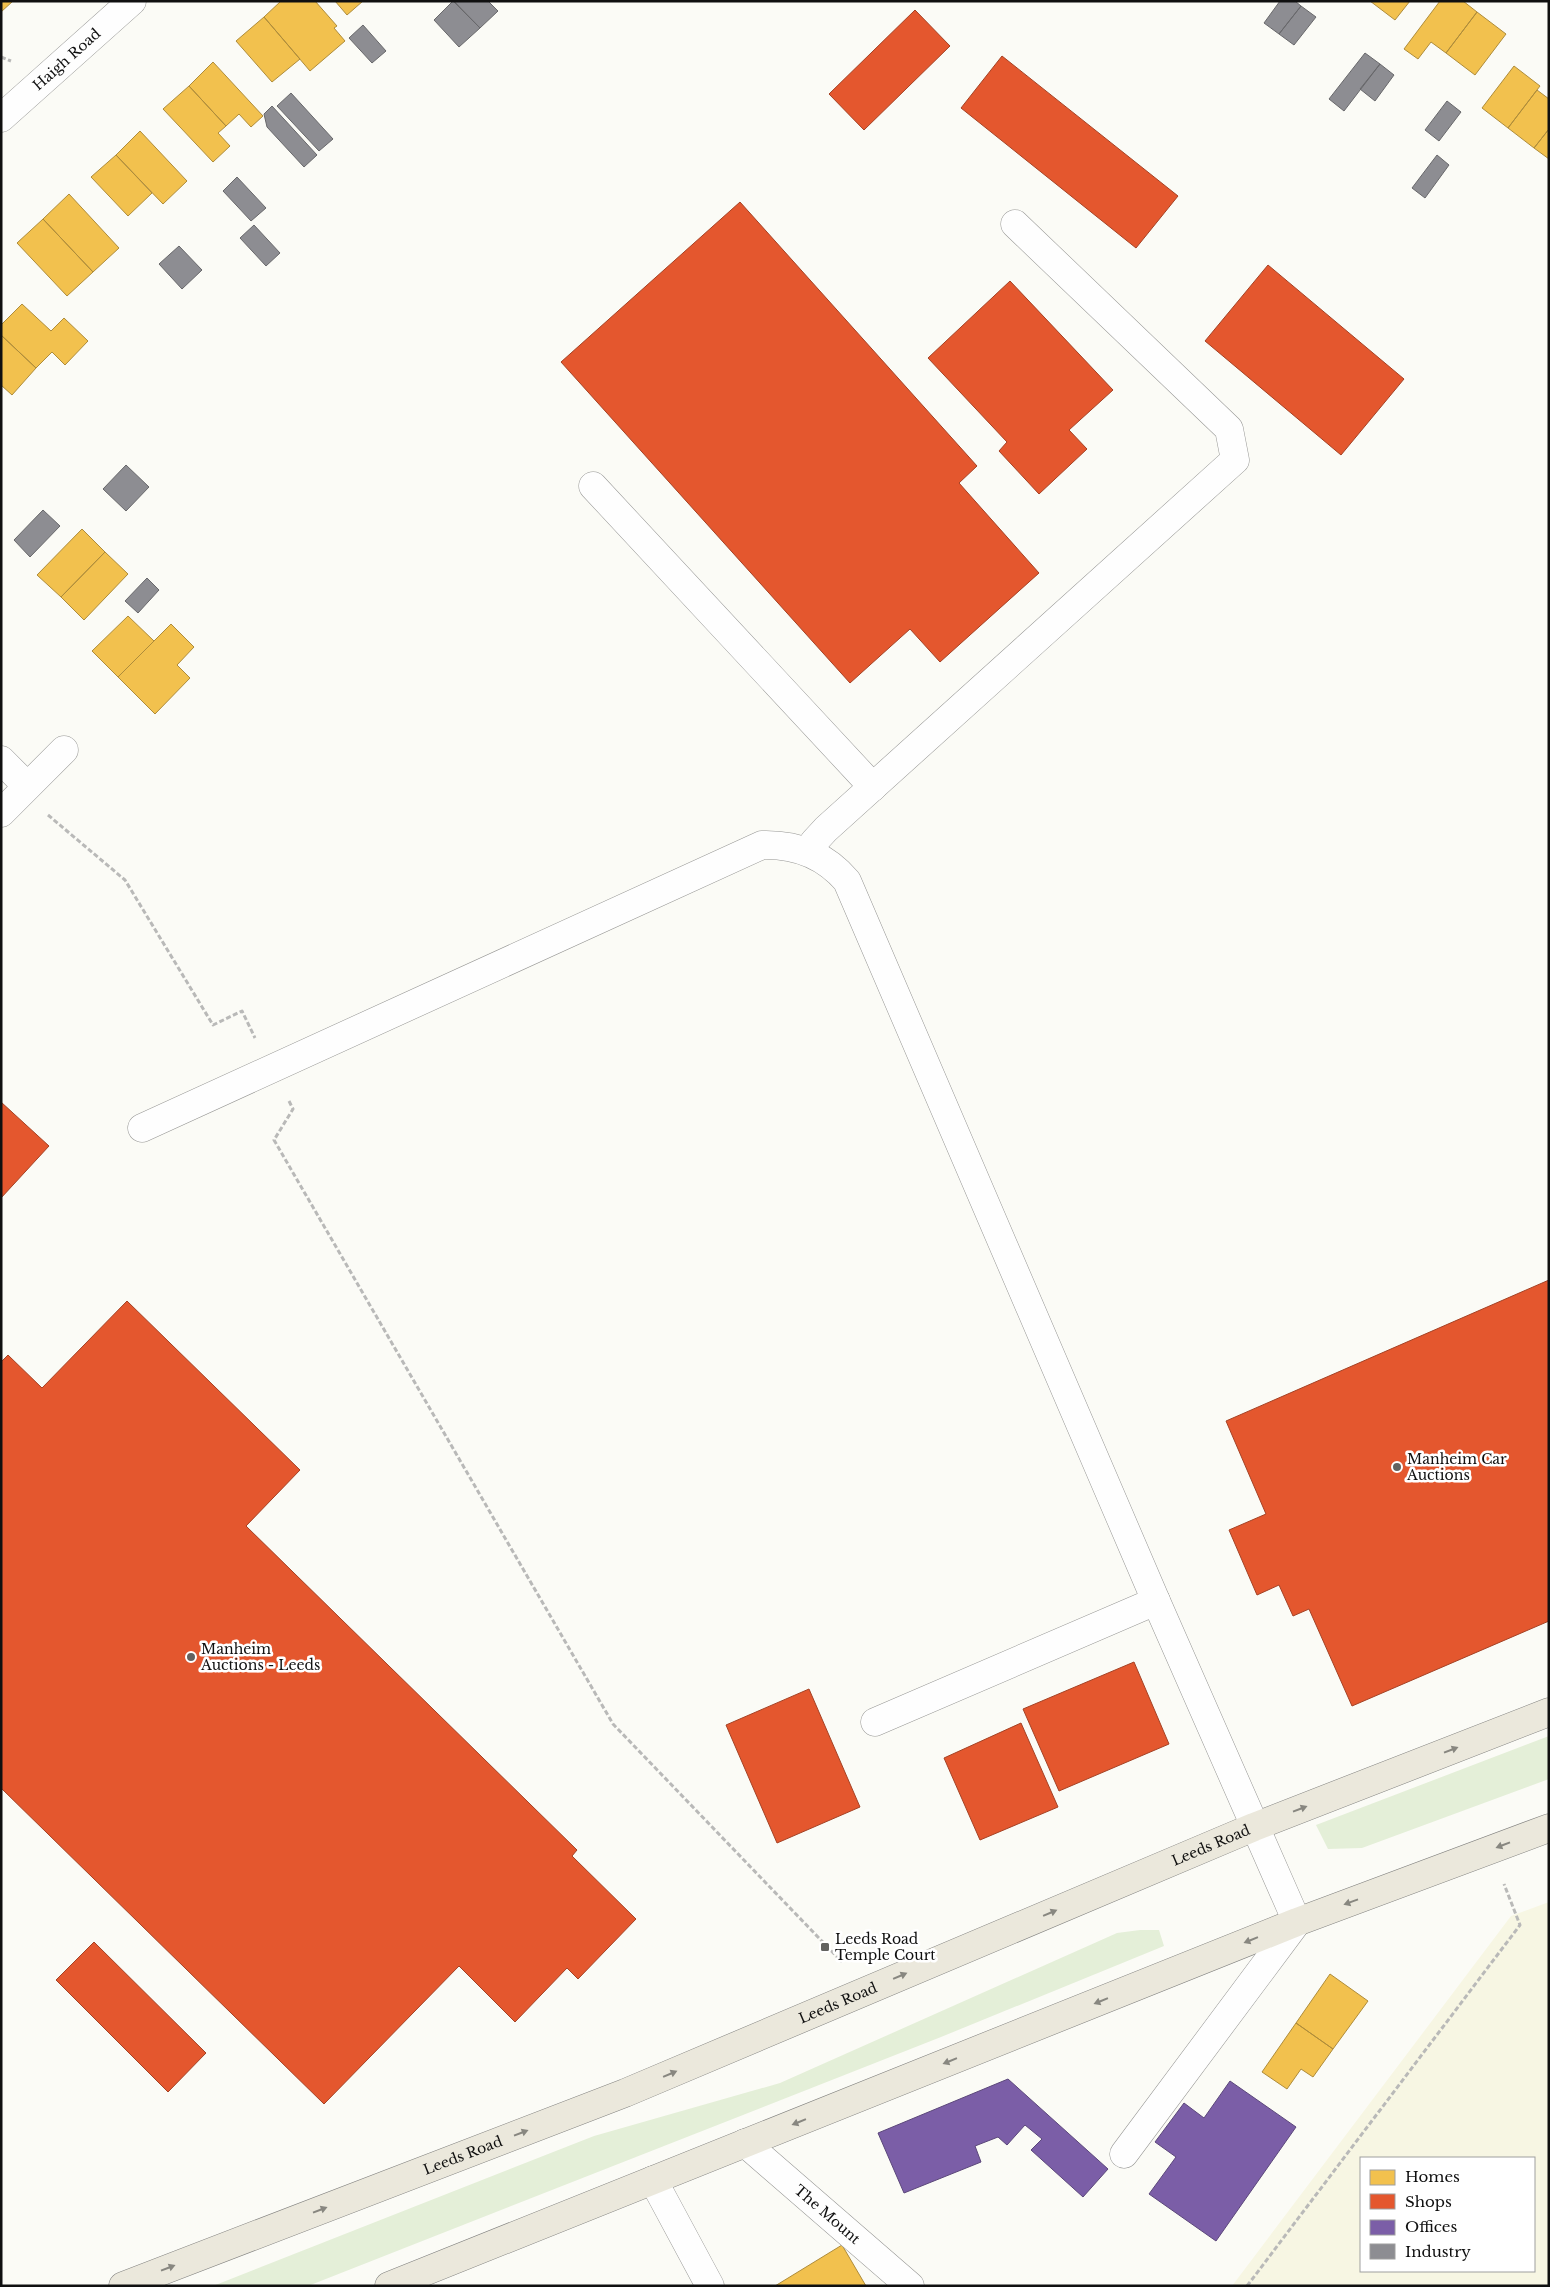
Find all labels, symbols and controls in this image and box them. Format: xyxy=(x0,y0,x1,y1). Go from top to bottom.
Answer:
street label: Haigh Road xyxy=(29,24,105,94)
place label: Manheim Car Auctions xyxy=(1406,1450,1507,1484)
marker: Manheim Car Auctions xyxy=(1391,1461,1403,1473)
place label: Manheim Auctions - Leeds xyxy=(200,1640,320,1674)
marker: Manheim Auctions - Leeds xyxy=(185,1651,197,1663)
one-way arrow xyxy=(1444,1746,1459,1754)
one-way arrow xyxy=(1292,1805,1307,1812)
street label: Leeds Road xyxy=(1169,1820,1253,1870)
one-way arrow xyxy=(1495,1841,1510,1849)
one-way arrow xyxy=(1343,1898,1358,1906)
one-way arrow xyxy=(1043,1909,1057,1917)
place label: Leeds Road Temple Court xyxy=(835,1930,936,1964)
one-way arrow xyxy=(1244,1937,1259,1945)
marker: Leeds Road Temple Court xyxy=(819,1941,831,1953)
one-way arrow xyxy=(893,1972,907,1980)
street label: Leeds Road xyxy=(796,1978,880,2027)
one-way arrow xyxy=(1093,1997,1108,2005)
one-way arrow xyxy=(942,2057,957,2065)
one-way arrow xyxy=(663,2069,677,2077)
one-way arrow xyxy=(792,2118,806,2126)
one-way arrow xyxy=(513,2129,528,2136)
street label: Leeds Road xyxy=(421,2132,505,2179)
legend xyxy=(1360,2157,1535,2272)
text: Homes xyxy=(1405,2167,1460,2186)
street label: The Mount xyxy=(791,2181,865,2248)
text: Shops xyxy=(1405,2192,1452,2211)
one-way arrow xyxy=(313,2206,328,2214)
text: Offices xyxy=(1405,2217,1457,2236)
text: Industry xyxy=(1405,2242,1471,2261)
one-way arrow xyxy=(161,2264,176,2272)

